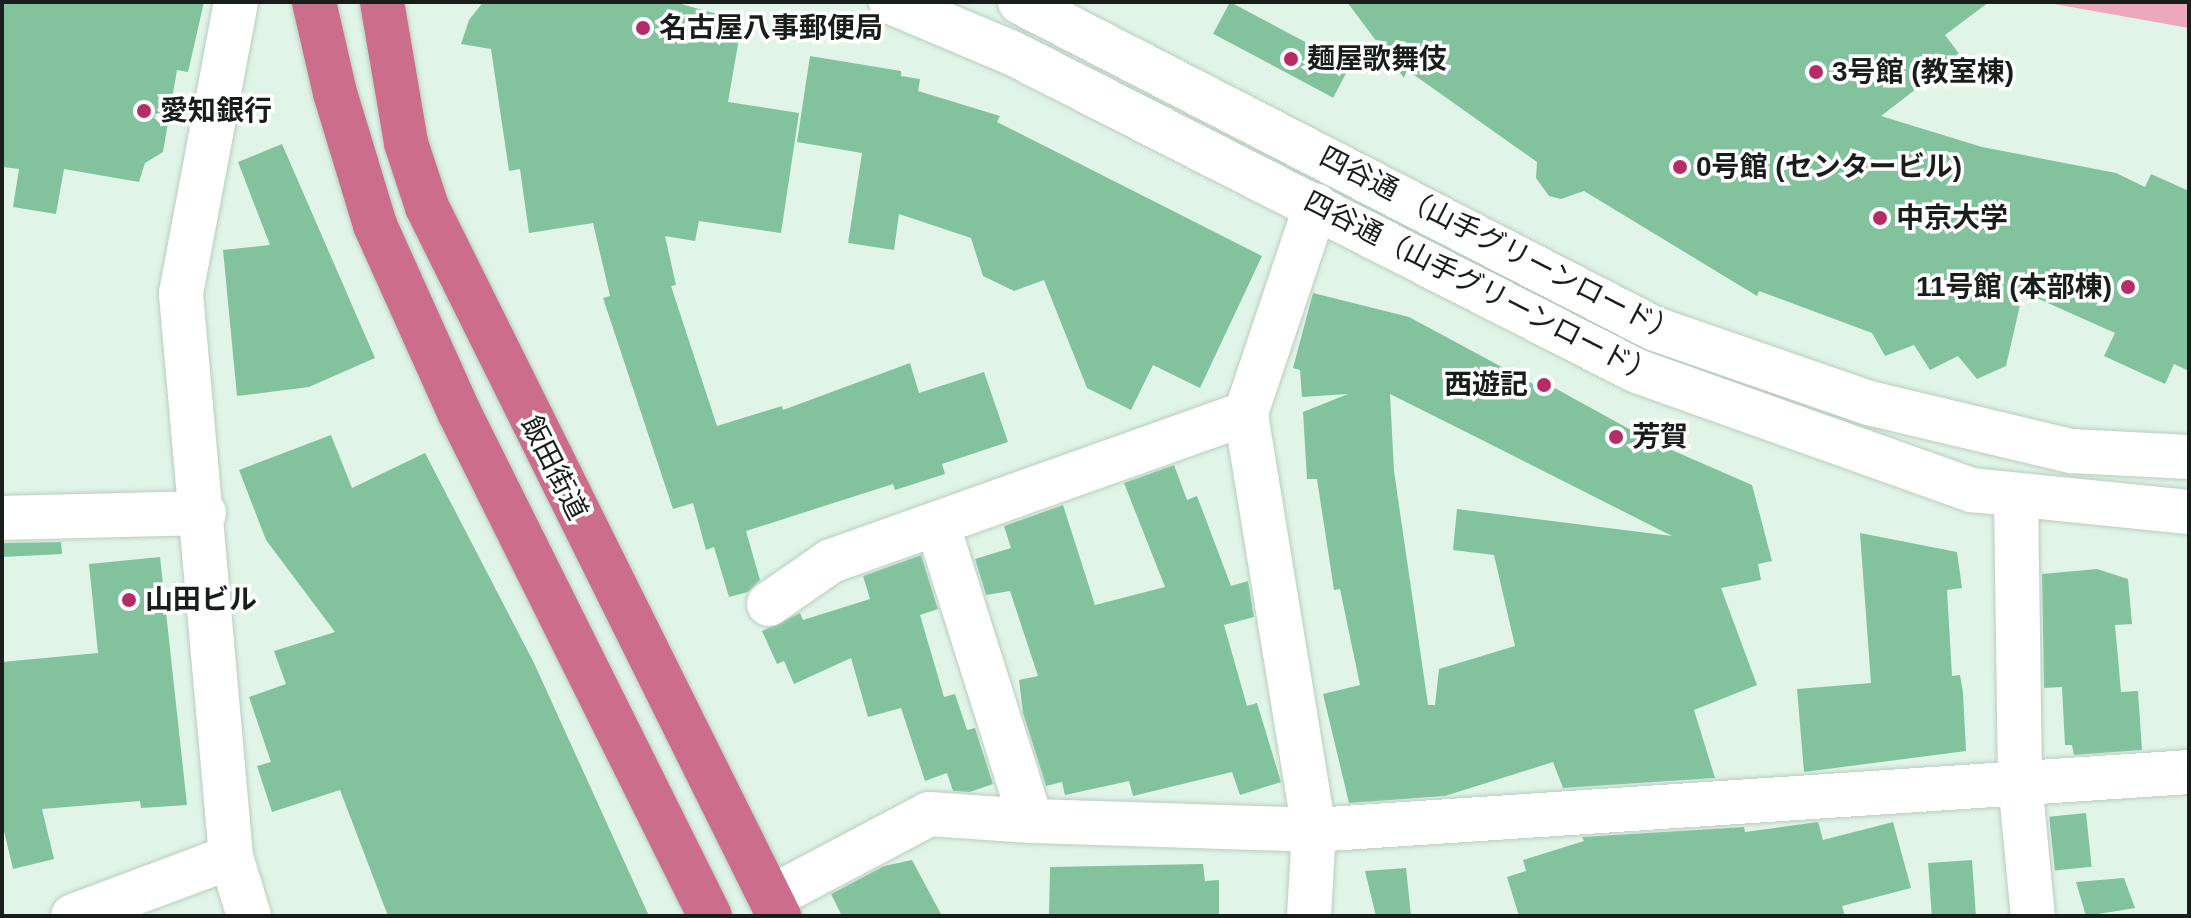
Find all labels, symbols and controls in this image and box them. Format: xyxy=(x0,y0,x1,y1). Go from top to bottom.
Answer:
place label: 名古屋八事郵便局 xyxy=(659,11,883,45)
marker: 名古屋八事郵便局 xyxy=(634,19,652,37)
place label: 麺屋歌舞伎 xyxy=(1307,42,1447,76)
marker: 麺屋歌舞伎 xyxy=(1282,50,1300,68)
place label: 3号館 (教室棟) xyxy=(1832,55,2014,89)
marker: 3号館 (教室棟) xyxy=(1807,63,1825,81)
place label: 愛知銀行 xyxy=(160,94,272,128)
marker: 愛知銀行 xyxy=(135,102,153,120)
street label: 四谷通 （山手グリーンロード） xyxy=(1313,139,1685,351)
place label: 0号館 (センタービル) xyxy=(1696,150,1962,184)
marker: 0号館 (センタービル) xyxy=(1671,158,1689,176)
street label: 四谷通（山手グリーンロード） xyxy=(1298,184,1662,392)
place label: 中京大学 xyxy=(1896,201,2008,235)
marker: 中京大学 xyxy=(1871,209,1889,227)
place label: 11号館 (本部棟) xyxy=(1916,270,2112,304)
marker: 11号館 (本部棟) xyxy=(2119,278,2137,296)
place label: 西遊記 xyxy=(1444,368,1528,402)
marker: 西遊記 xyxy=(1535,376,1553,394)
street label: 飯田街道 xyxy=(514,410,594,526)
place label: 芳賀 xyxy=(1632,420,1688,454)
marker: 芳賀 xyxy=(1607,428,1625,446)
place label: 山田ビル xyxy=(145,583,257,617)
marker: 山田ビル xyxy=(120,591,138,609)

